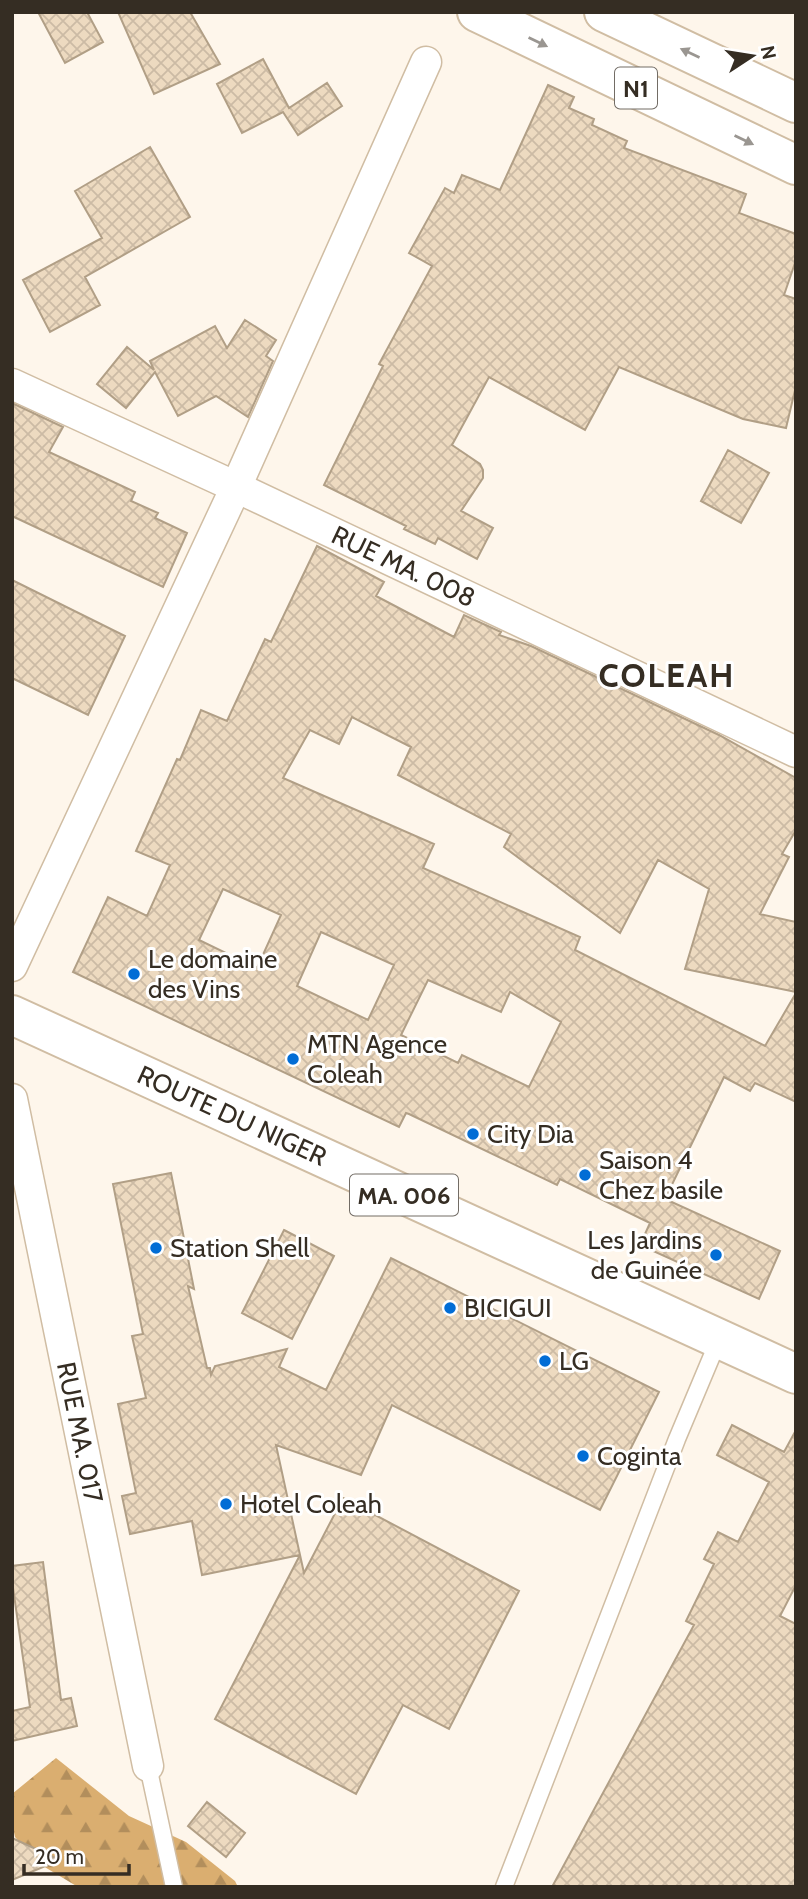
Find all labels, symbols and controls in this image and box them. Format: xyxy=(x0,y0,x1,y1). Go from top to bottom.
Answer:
north arrow xyxy=(717,21,787,91)
one-way arrow xyxy=(528,36,548,47)
text: N xyxy=(755,44,781,62)
one-way arrow xyxy=(680,47,700,59)
road number: N1 xyxy=(615,68,657,108)
one-way arrow xyxy=(734,134,754,145)
street label: RUE MA. 008 xyxy=(327,519,481,614)
district label: COLEAH xyxy=(599,655,735,695)
place label: Le domaine des Vins xyxy=(148,943,277,1005)
marker: Le domaine des Vins xyxy=(126,966,142,982)
place label: MTN Agence Coleah xyxy=(307,1028,447,1090)
marker: MTN Agence Coleah xyxy=(285,1051,301,1067)
street label: ROUTE DU NIGER xyxy=(132,1059,332,1173)
place label: City Dia xyxy=(487,1118,574,1150)
marker: City Dia xyxy=(465,1126,481,1142)
place label: Saison 4 Chez basile xyxy=(599,1144,723,1206)
marker: Saison 4 Chez basile xyxy=(577,1167,593,1183)
road number: MA. 006 xyxy=(350,1175,458,1216)
place label: Les Jardins de Guinée xyxy=(587,1224,702,1286)
place label: Station Shell xyxy=(170,1232,309,1264)
marker: Station Shell xyxy=(148,1240,164,1256)
marker: Les Jardins de Guinée xyxy=(708,1247,724,1263)
place label: BICIGUI xyxy=(464,1292,552,1324)
marker: BICIGUI xyxy=(442,1300,458,1316)
place label: LG xyxy=(559,1345,589,1377)
marker: LG xyxy=(537,1353,553,1369)
street label: RUE MA. 017 xyxy=(50,1359,110,1505)
place label: Coginta xyxy=(597,1440,682,1472)
marker: Coginta xyxy=(575,1448,591,1464)
place label: Hotel Coleah xyxy=(240,1488,382,1520)
marker: Hotel Coleah xyxy=(218,1496,234,1512)
scale bar xyxy=(24,1832,130,1876)
text: 20 m xyxy=(35,1844,84,1869)

